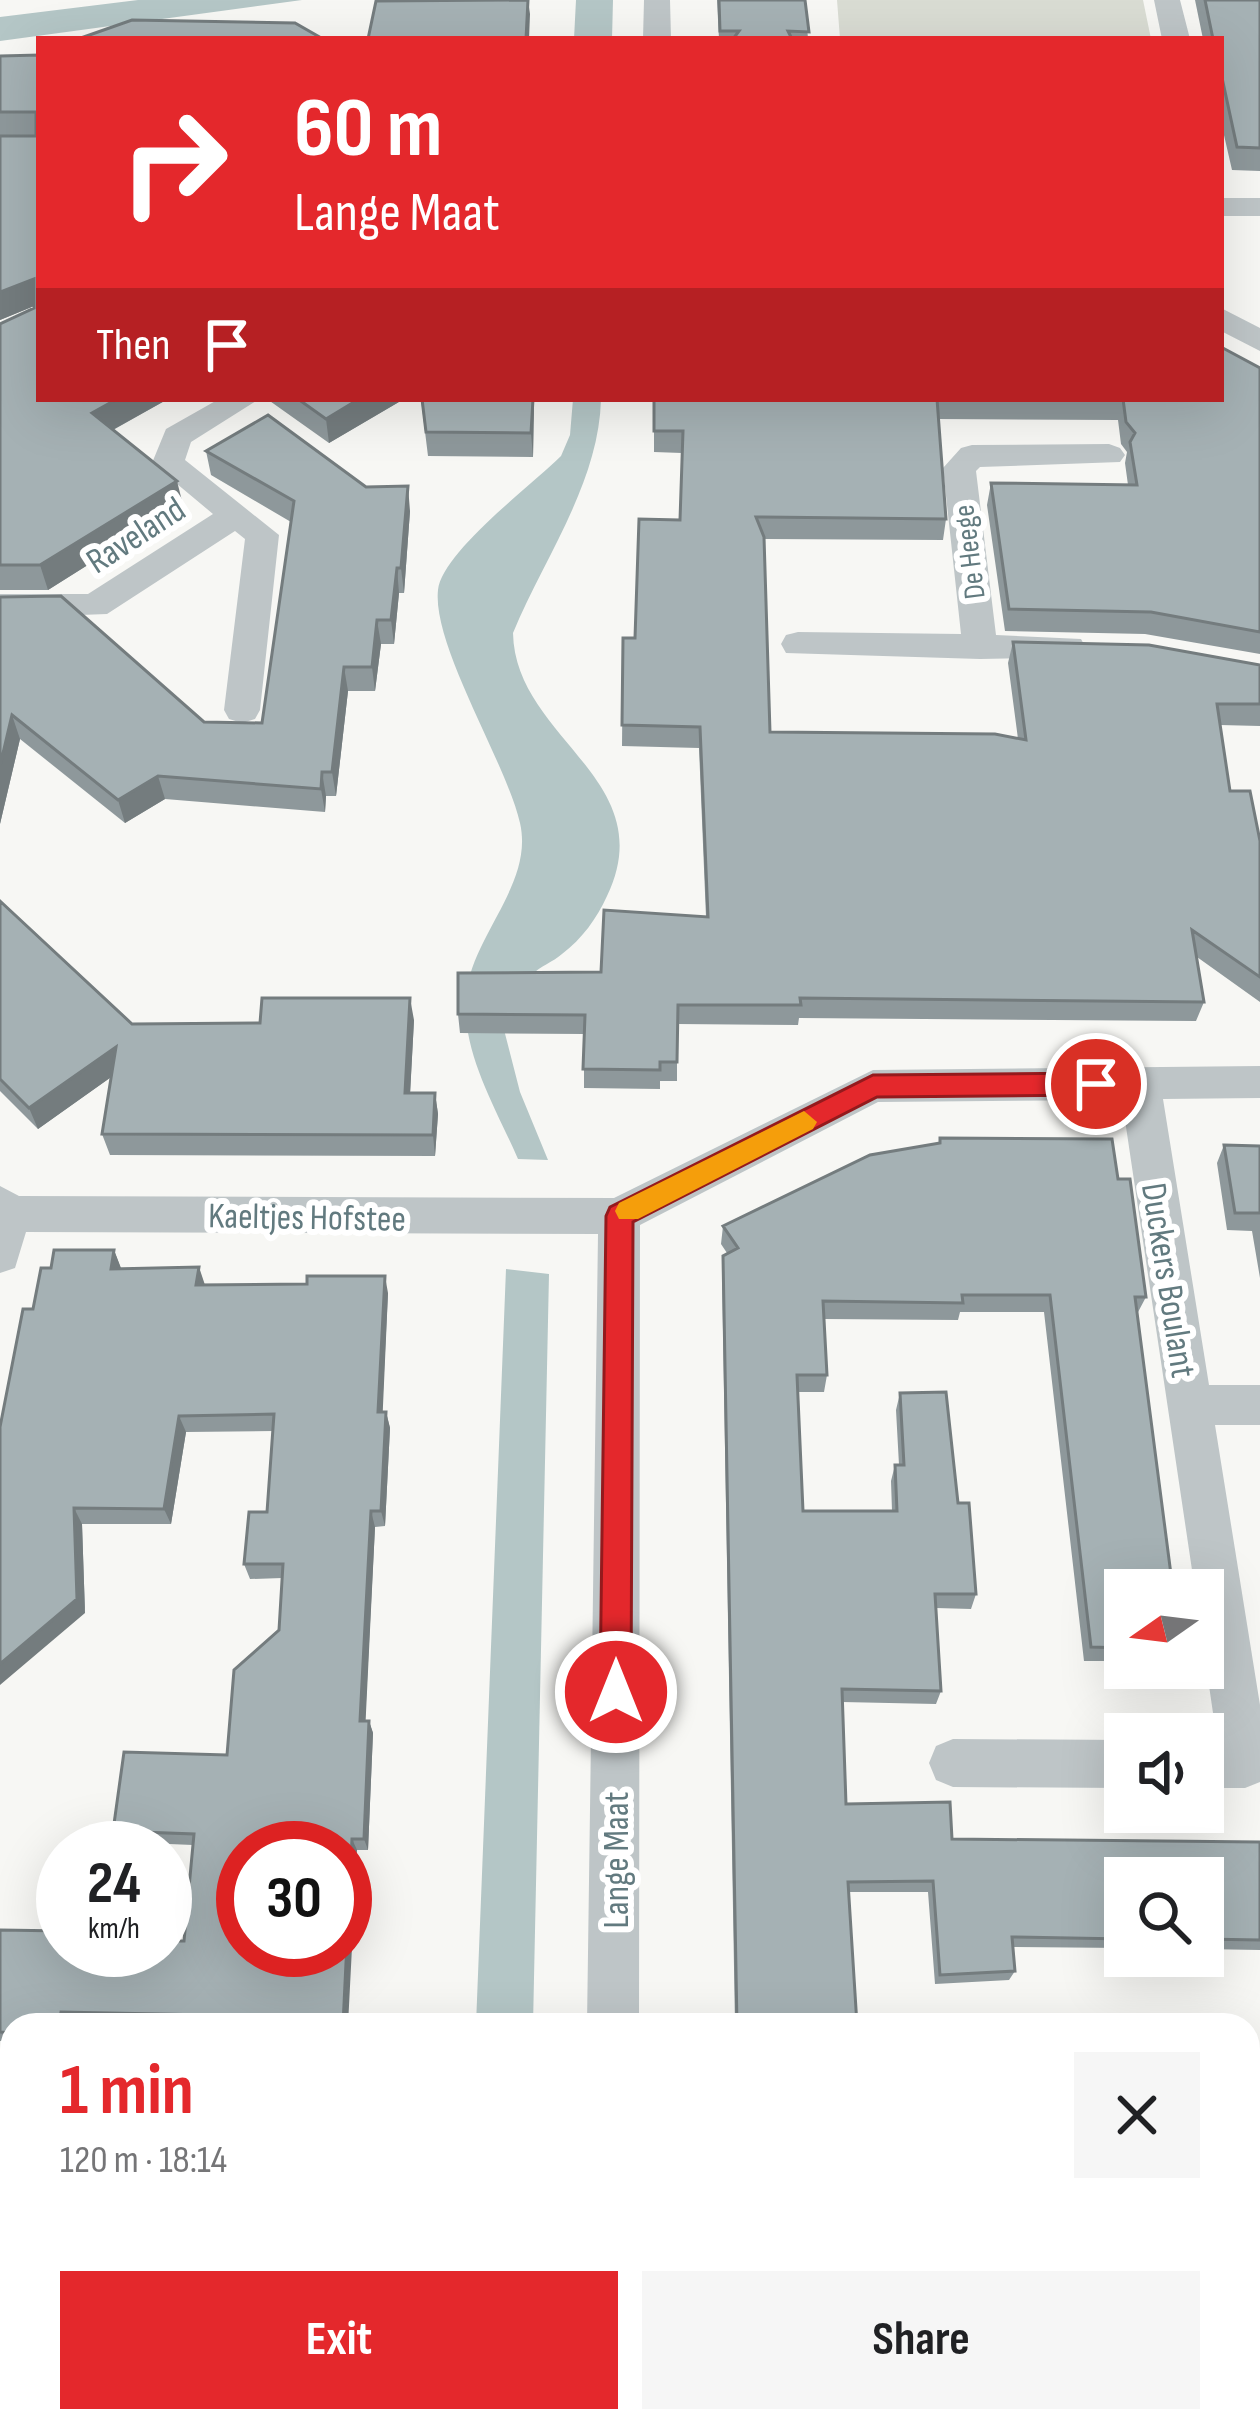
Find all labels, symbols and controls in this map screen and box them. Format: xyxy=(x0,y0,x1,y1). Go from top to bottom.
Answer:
text: 60 m xyxy=(294,79,442,180)
icon: right xyxy=(96,84,252,240)
text: Lange Maat xyxy=(294,181,500,246)
icon: arrive xyxy=(194,312,260,378)
text: Then xyxy=(96,318,170,373)
street label: Raveland xyxy=(79,488,194,584)
street label: De Heege xyxy=(946,503,994,601)
pin xyxy=(1045,1033,1147,1135)
icon: arrive xyxy=(1063,1051,1129,1117)
street label: Duckers Boulant xyxy=(1131,1180,1204,1381)
street label: Kaeltjes Hofstee xyxy=(208,1195,406,1242)
north arrow xyxy=(1104,1569,1224,1689)
map controls xyxy=(1104,1569,1224,1977)
position arrow xyxy=(553,1629,679,1755)
button: sound xyxy=(1104,1713,1224,1833)
street label: Lange Maat xyxy=(596,1791,639,1929)
speed limit sign: 30 xyxy=(216,1821,372,1977)
text: 24 xyxy=(87,1848,141,1920)
button: search xyxy=(1104,1857,1224,1977)
text: km/h xyxy=(88,1911,140,1947)
text: 1 min xyxy=(60,2048,194,2135)
button: close xyxy=(1074,2052,1200,2178)
text: 120 m · 18:14 xyxy=(60,2137,227,2184)
button: Exit xyxy=(60,2271,618,2409)
button: Share xyxy=(642,2271,1200,2409)

